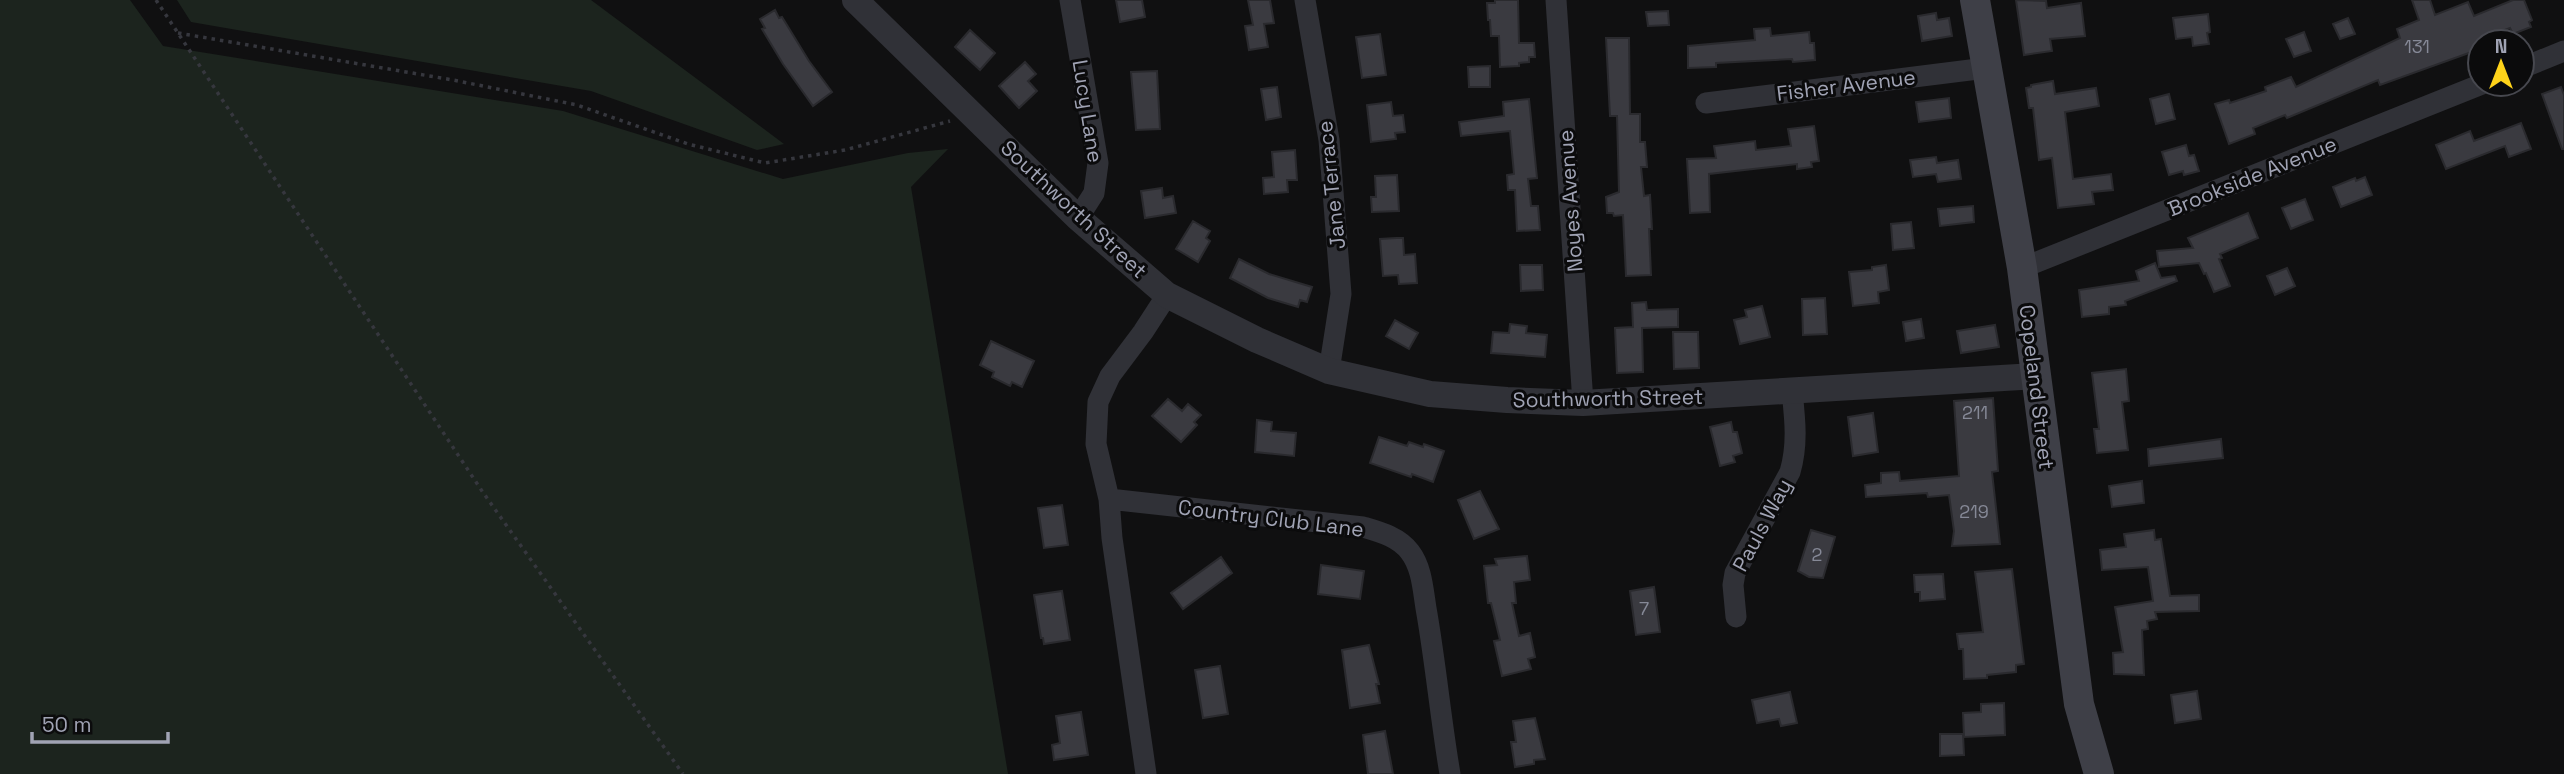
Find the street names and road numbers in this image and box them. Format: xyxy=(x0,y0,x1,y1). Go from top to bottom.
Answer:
street label: Lucy Lane xyxy=(1067,58,1109,164)
street label: Fisher Avenue xyxy=(1775,63,1917,107)
street label: Jane Terrace xyxy=(1311,119,1351,251)
street label: Noyes Avenue xyxy=(1552,129,1588,273)
street label: Brookside Avenue xyxy=(2164,130,2340,222)
street label: Southworth Street xyxy=(995,134,1153,284)
street label: Copeland Street xyxy=(2014,303,2060,471)
street label: Southworth Street xyxy=(1512,383,1704,413)
street label: Pauls Way xyxy=(1726,474,1798,576)
street label: Country Club Lane xyxy=(1177,493,1365,543)

